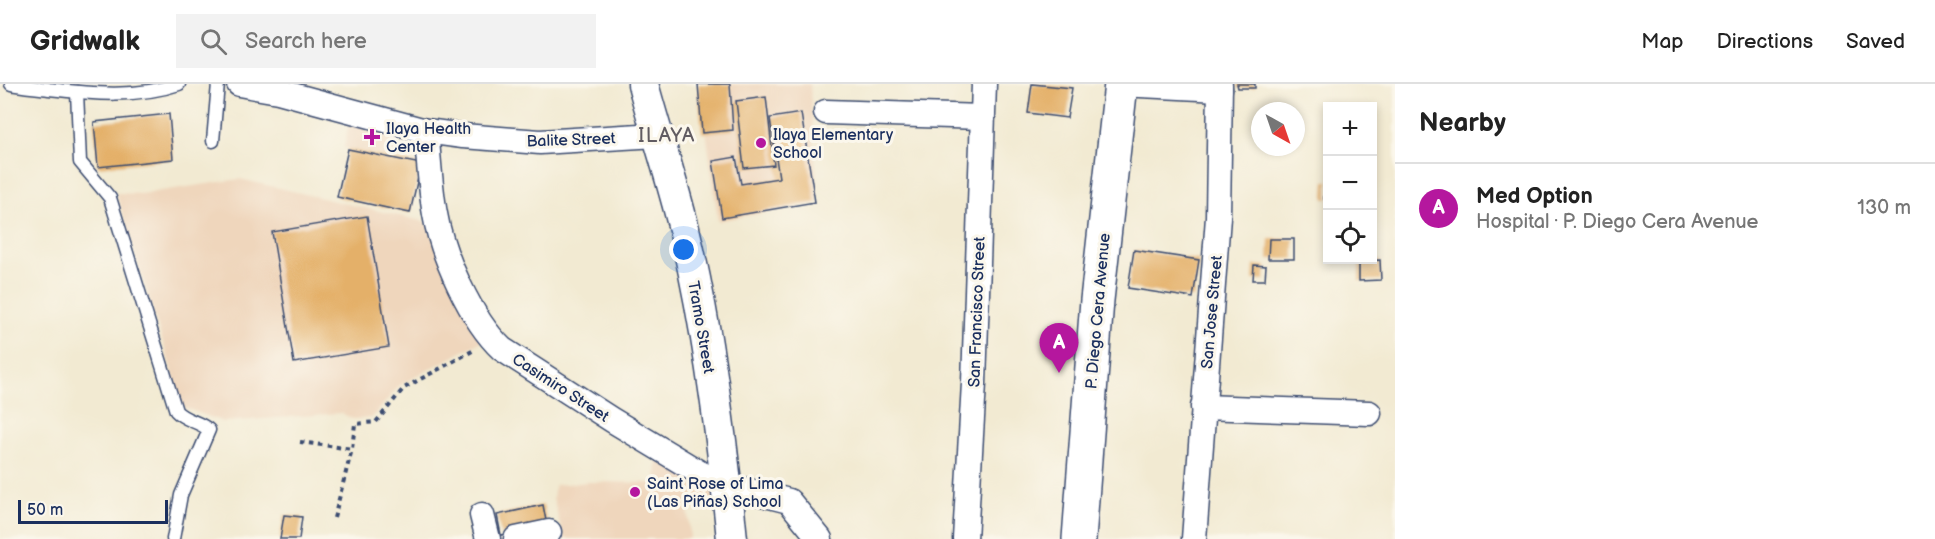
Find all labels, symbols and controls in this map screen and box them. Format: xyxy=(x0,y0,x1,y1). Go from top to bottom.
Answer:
search box xyxy=(176,14,596,68)
text: Gridwalk xyxy=(30,25,140,58)
icon: search xyxy=(197,25,230,58)
text: Search here xyxy=(245,28,367,55)
text: Map xyxy=(1641,29,1684,54)
text: Directions xyxy=(1717,29,1813,54)
text: Saved xyxy=(1846,29,1905,54)
north arrow xyxy=(1251,102,1305,156)
map controls xyxy=(1323,102,1377,264)
button: + xyxy=(1323,102,1377,156)
text: Nearby xyxy=(1419,108,1506,139)
place label: Ilaya Health Center xyxy=(386,120,471,157)
district label: ILAYA xyxy=(638,124,696,148)
place label: Ilaya Elementary School xyxy=(773,126,894,163)
marker: Ilaya Health Center xyxy=(363,128,381,146)
street label: Balite Street xyxy=(526,129,616,152)
marker: Ilaya Elementary School xyxy=(754,136,768,150)
button: − xyxy=(1323,156,1377,210)
text: Med Option xyxy=(1476,183,1593,210)
text: A xyxy=(1432,196,1445,220)
text: 130 m xyxy=(1857,196,1911,220)
button: locate xyxy=(1323,210,1377,264)
text: Hospital · P. Diego Cera Avenue xyxy=(1476,210,1758,234)
street label: P. Diego Cera Avenue xyxy=(1082,232,1115,390)
your location xyxy=(669,235,698,264)
street label: San Francisco Street xyxy=(965,236,990,388)
street label: San Jose Street xyxy=(1198,255,1227,370)
street label: Tramo Street xyxy=(683,280,718,375)
pin: A xyxy=(1040,324,1078,373)
street label: Casimiro Street xyxy=(508,350,612,427)
place label: Saint Rose of Lima (Las Piñas) School xyxy=(647,475,783,512)
marker: Saint Rose of Lima (Las Piñas) School xyxy=(628,485,642,499)
scale bar xyxy=(18,497,168,524)
text: 50 m xyxy=(27,501,63,520)

